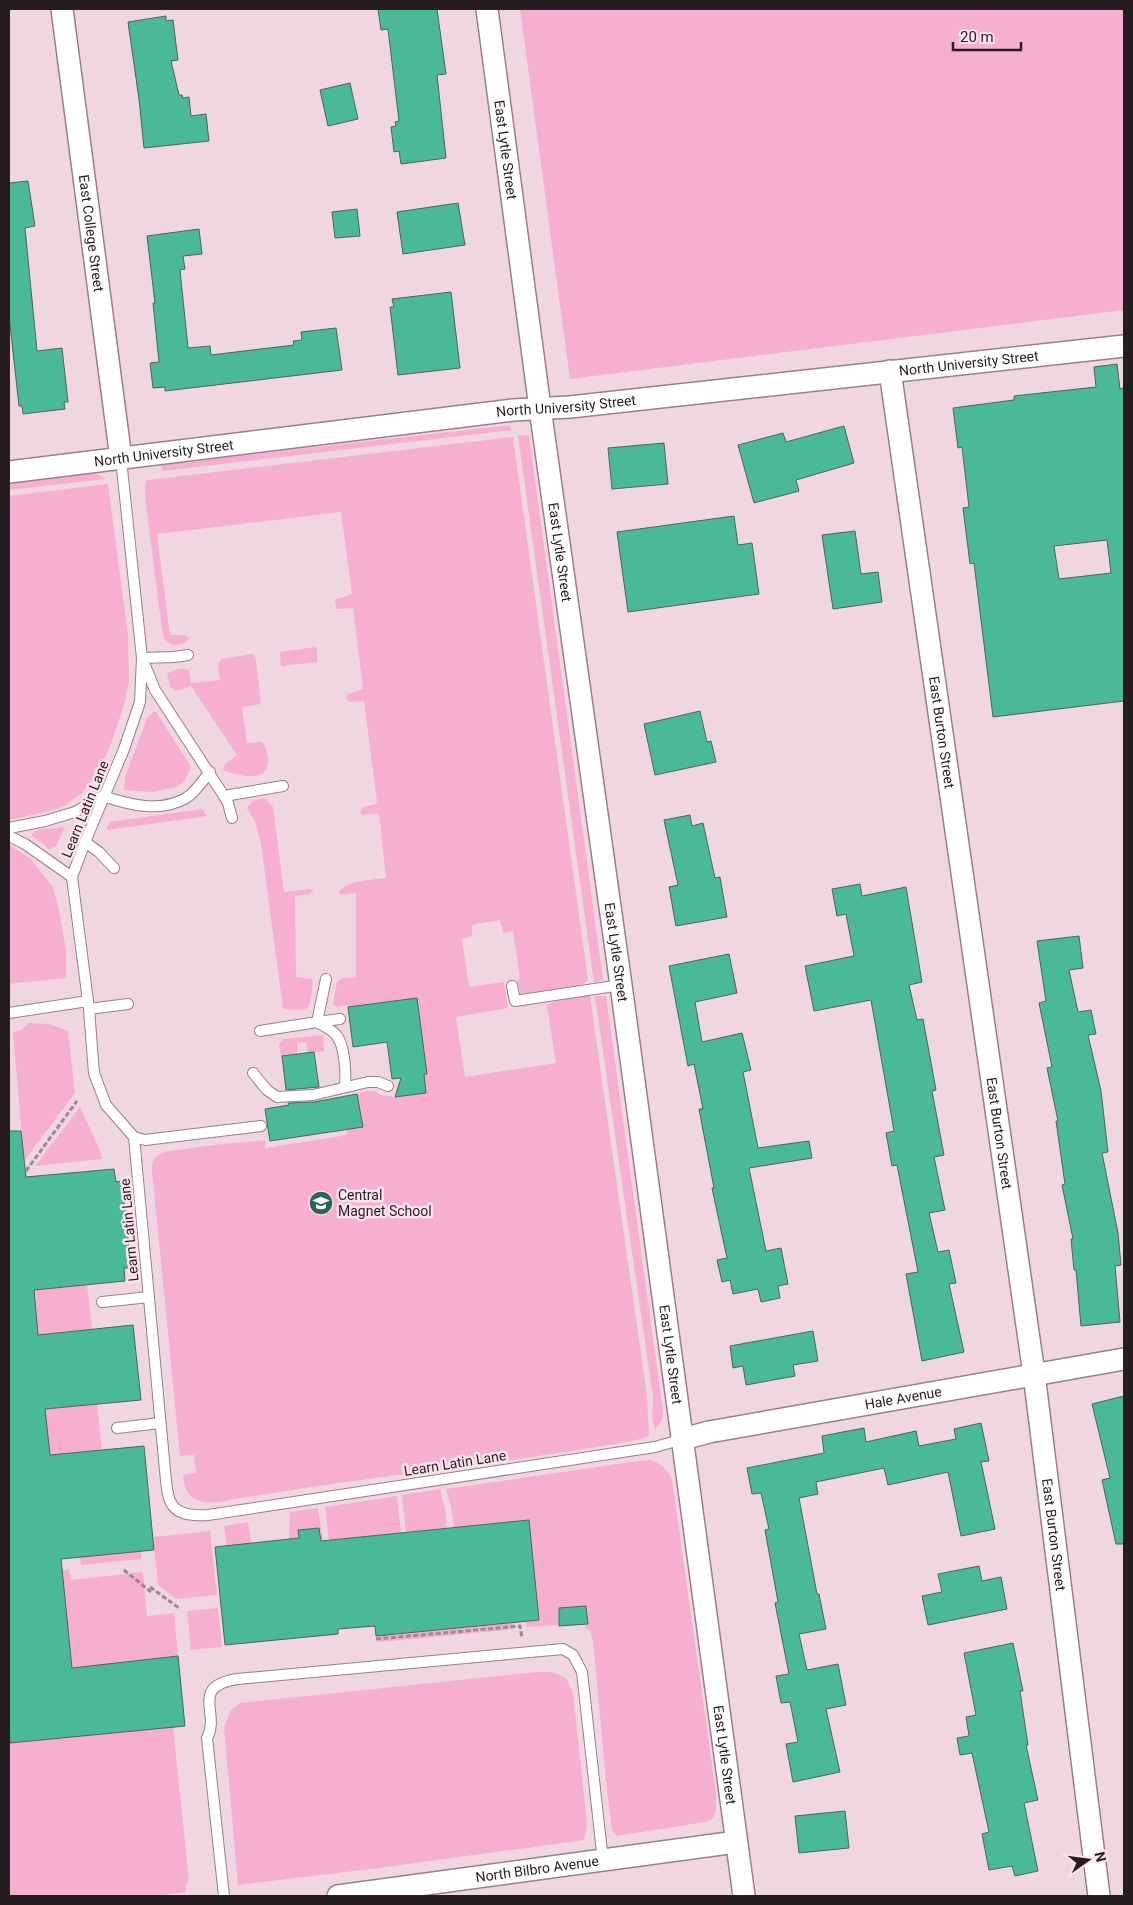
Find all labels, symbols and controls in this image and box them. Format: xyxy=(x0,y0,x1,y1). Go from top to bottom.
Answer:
scale bar xyxy=(953,20,1020,52)
text: 20 m xyxy=(960,28,994,46)
street label: East Lytle Street xyxy=(491,99,520,201)
street label: East College Street xyxy=(76,174,107,293)
street label: North University Street xyxy=(898,347,1040,379)
street label: North University Street xyxy=(495,392,637,420)
street label: North University Street xyxy=(93,436,235,469)
street label: East Lytle Street xyxy=(545,501,575,603)
street label: East Burton Street xyxy=(926,675,958,790)
street label: Learn Latin Lane xyxy=(58,758,112,860)
street label: East Lytle Street xyxy=(602,901,631,1003)
street label: East Burton Street xyxy=(983,1076,1015,1191)
street label: Learn Latin Lane xyxy=(117,1178,141,1282)
place label: Central Magnet School xyxy=(338,1187,432,1219)
school or university icon: Central Magnet School xyxy=(308,1190,334,1216)
street label: East Lytle Street xyxy=(656,1304,686,1406)
street label: Hale Avenue xyxy=(863,1383,943,1412)
street label: Learn Latin Lane xyxy=(403,1447,507,1479)
street label: East Burton Street xyxy=(1039,1477,1069,1592)
street label: East Lytle Street xyxy=(710,1704,740,1806)
north arrow xyxy=(1063,1835,1113,1885)
text: N xyxy=(1092,1850,1110,1864)
street label: North Bilbro Avenue xyxy=(475,1853,600,1885)

